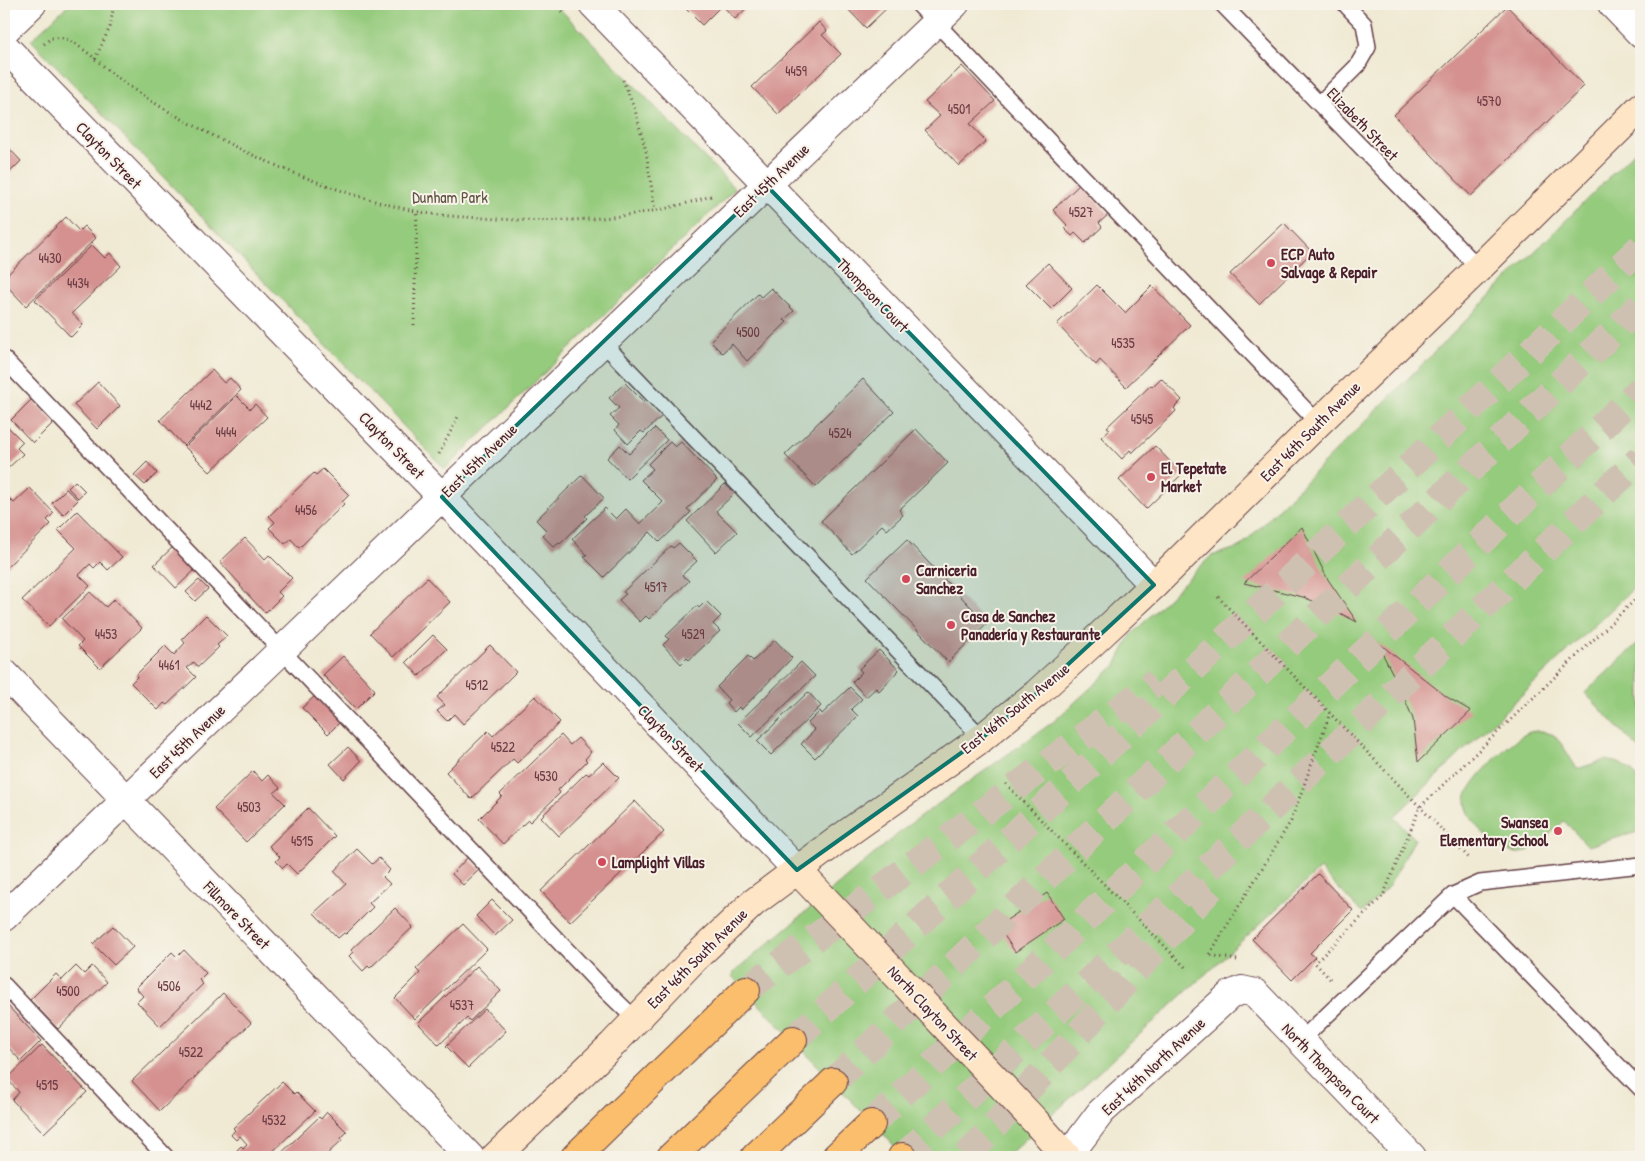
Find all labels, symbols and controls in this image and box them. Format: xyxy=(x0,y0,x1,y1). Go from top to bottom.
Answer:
house number: 4459 xyxy=(785,61,807,80)
street label: Elizabeth Street xyxy=(1322,82,1404,166)
house number: 4570 xyxy=(1477,91,1501,110)
house number: 4501 xyxy=(948,99,970,118)
street label: Clayton Street xyxy=(71,116,147,194)
street label: East 45th Avenue xyxy=(728,138,814,222)
park label: Dunham Park xyxy=(412,186,488,208)
house number: 4527 xyxy=(1069,202,1093,221)
place label: ECP Auto Salvage & Repair xyxy=(1281,243,1378,284)
house number: 4430 xyxy=(38,248,62,267)
street label: Thompson Court xyxy=(832,253,914,337)
marker: ECP Auto Salvage & Repair xyxy=(1265,257,1277,269)
house number: 4434 xyxy=(67,273,89,292)
house number: 4500 xyxy=(736,322,760,341)
house number: 4535 xyxy=(1111,333,1135,352)
street label: East 46th South Avenue xyxy=(1255,376,1365,486)
house number: 4442 xyxy=(190,395,213,414)
street label: Clayton Street xyxy=(354,406,430,484)
house number: 4545 xyxy=(1131,409,1153,428)
street label: East 45th Avenue xyxy=(436,418,522,502)
house number: 4444 xyxy=(216,422,237,441)
house number: 4524 xyxy=(829,423,851,442)
place label: El Tepetate Market xyxy=(1161,457,1227,497)
marker: El Tepetate Market xyxy=(1145,471,1157,483)
house number: 4456 xyxy=(295,500,317,519)
place label: Carniceria Sanchez xyxy=(916,559,977,599)
marker: Carniceria Sanchez xyxy=(900,573,912,585)
house number: 4517 xyxy=(644,577,668,596)
place label: Casa de Sanchez Panadería y Restaurante xyxy=(961,605,1101,646)
marker: Casa de Sanchez Panadería y Restaurante xyxy=(945,619,957,631)
house number: 4453 xyxy=(95,624,117,643)
house number: 4529 xyxy=(682,624,704,643)
house number: 4461 xyxy=(158,655,180,674)
street label: East 46th South Avenue xyxy=(956,657,1074,759)
house number: 4512 xyxy=(466,675,489,694)
street label: East 45th Avenue xyxy=(144,699,230,783)
street label: Clayton Street xyxy=(633,699,709,777)
house number: 4522 xyxy=(491,737,516,756)
house number: 4530 xyxy=(534,766,558,785)
house number: 4503 xyxy=(237,797,261,816)
place label: Swansea Elementary School xyxy=(1440,811,1549,852)
marker: Swansea Elementary School xyxy=(1552,825,1564,837)
house number: 4515 xyxy=(291,831,313,850)
place label: Lamplight Villas xyxy=(612,851,706,874)
marker: Lamplight Villas xyxy=(596,856,608,868)
street label: Fillmore Street xyxy=(198,875,276,954)
street label: East 46th South Avenue xyxy=(642,903,752,1013)
street label: North Clayton Street xyxy=(883,960,983,1066)
house number: 4506 xyxy=(157,976,181,995)
house number: 4500 xyxy=(56,981,80,1000)
house number: 4537 xyxy=(450,995,474,1014)
street label: East 46th North Avenue xyxy=(1096,1012,1210,1120)
street label: North Thompson Court xyxy=(1277,1018,1385,1129)
house number: 4522 xyxy=(179,1042,204,1061)
house number: 4515 xyxy=(36,1075,58,1094)
house number: 4532 xyxy=(262,1110,286,1129)

